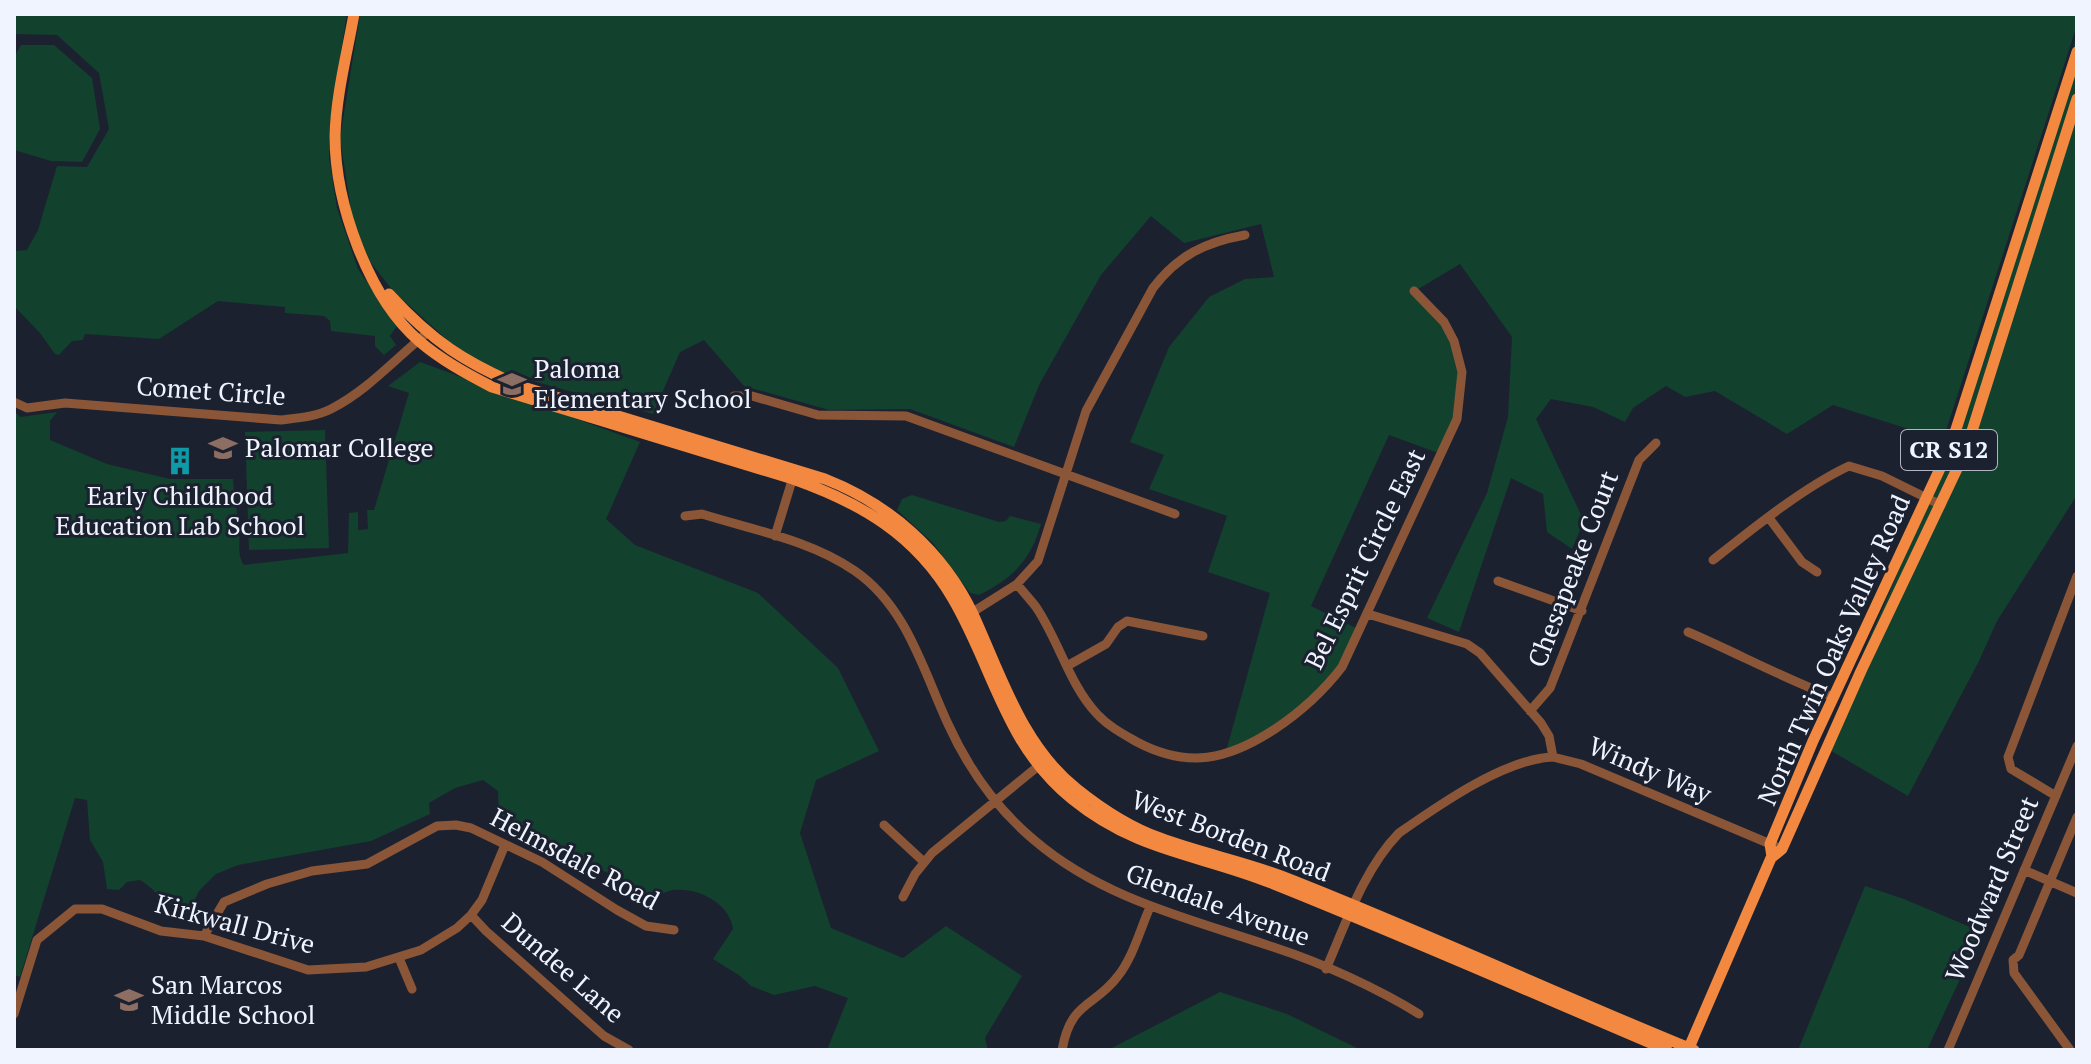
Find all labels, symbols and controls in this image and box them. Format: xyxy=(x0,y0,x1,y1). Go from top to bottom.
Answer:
place label: Paloma Elementary School xyxy=(534,351,752,415)
street label: Comet Circle xyxy=(135,368,287,412)
school or university icon: Paloma Elementary School xyxy=(497,369,527,399)
place label: Palomar College xyxy=(245,430,434,464)
road number: CR S12 xyxy=(1901,430,1997,470)
school or university icon: Palomar College xyxy=(208,433,238,463)
street label: Bel Esprit Circle East xyxy=(1296,442,1432,674)
building icon: Early Childhood Education Lab School xyxy=(165,446,195,476)
street label: Chesapeake Court xyxy=(1519,465,1625,672)
place label: Early Childhood Education Lab School xyxy=(55,478,305,542)
street label: North Twin Oaks Valley Road xyxy=(1749,489,1917,810)
street label: Windy Way xyxy=(1584,728,1718,811)
street label: West Borden Road xyxy=(1127,781,1336,889)
street label: Woodward Street xyxy=(1937,791,2046,986)
street label: Helmsdale Road xyxy=(485,799,666,917)
street label: Glendale Avenue xyxy=(1122,855,1315,953)
street label: Kirkwall Drive xyxy=(152,885,319,961)
street label: Dundee Lane xyxy=(495,905,632,1030)
place label: San Marcos Middle School xyxy=(151,967,315,1031)
school or university icon: San Marcos Middle School xyxy=(114,985,144,1015)

